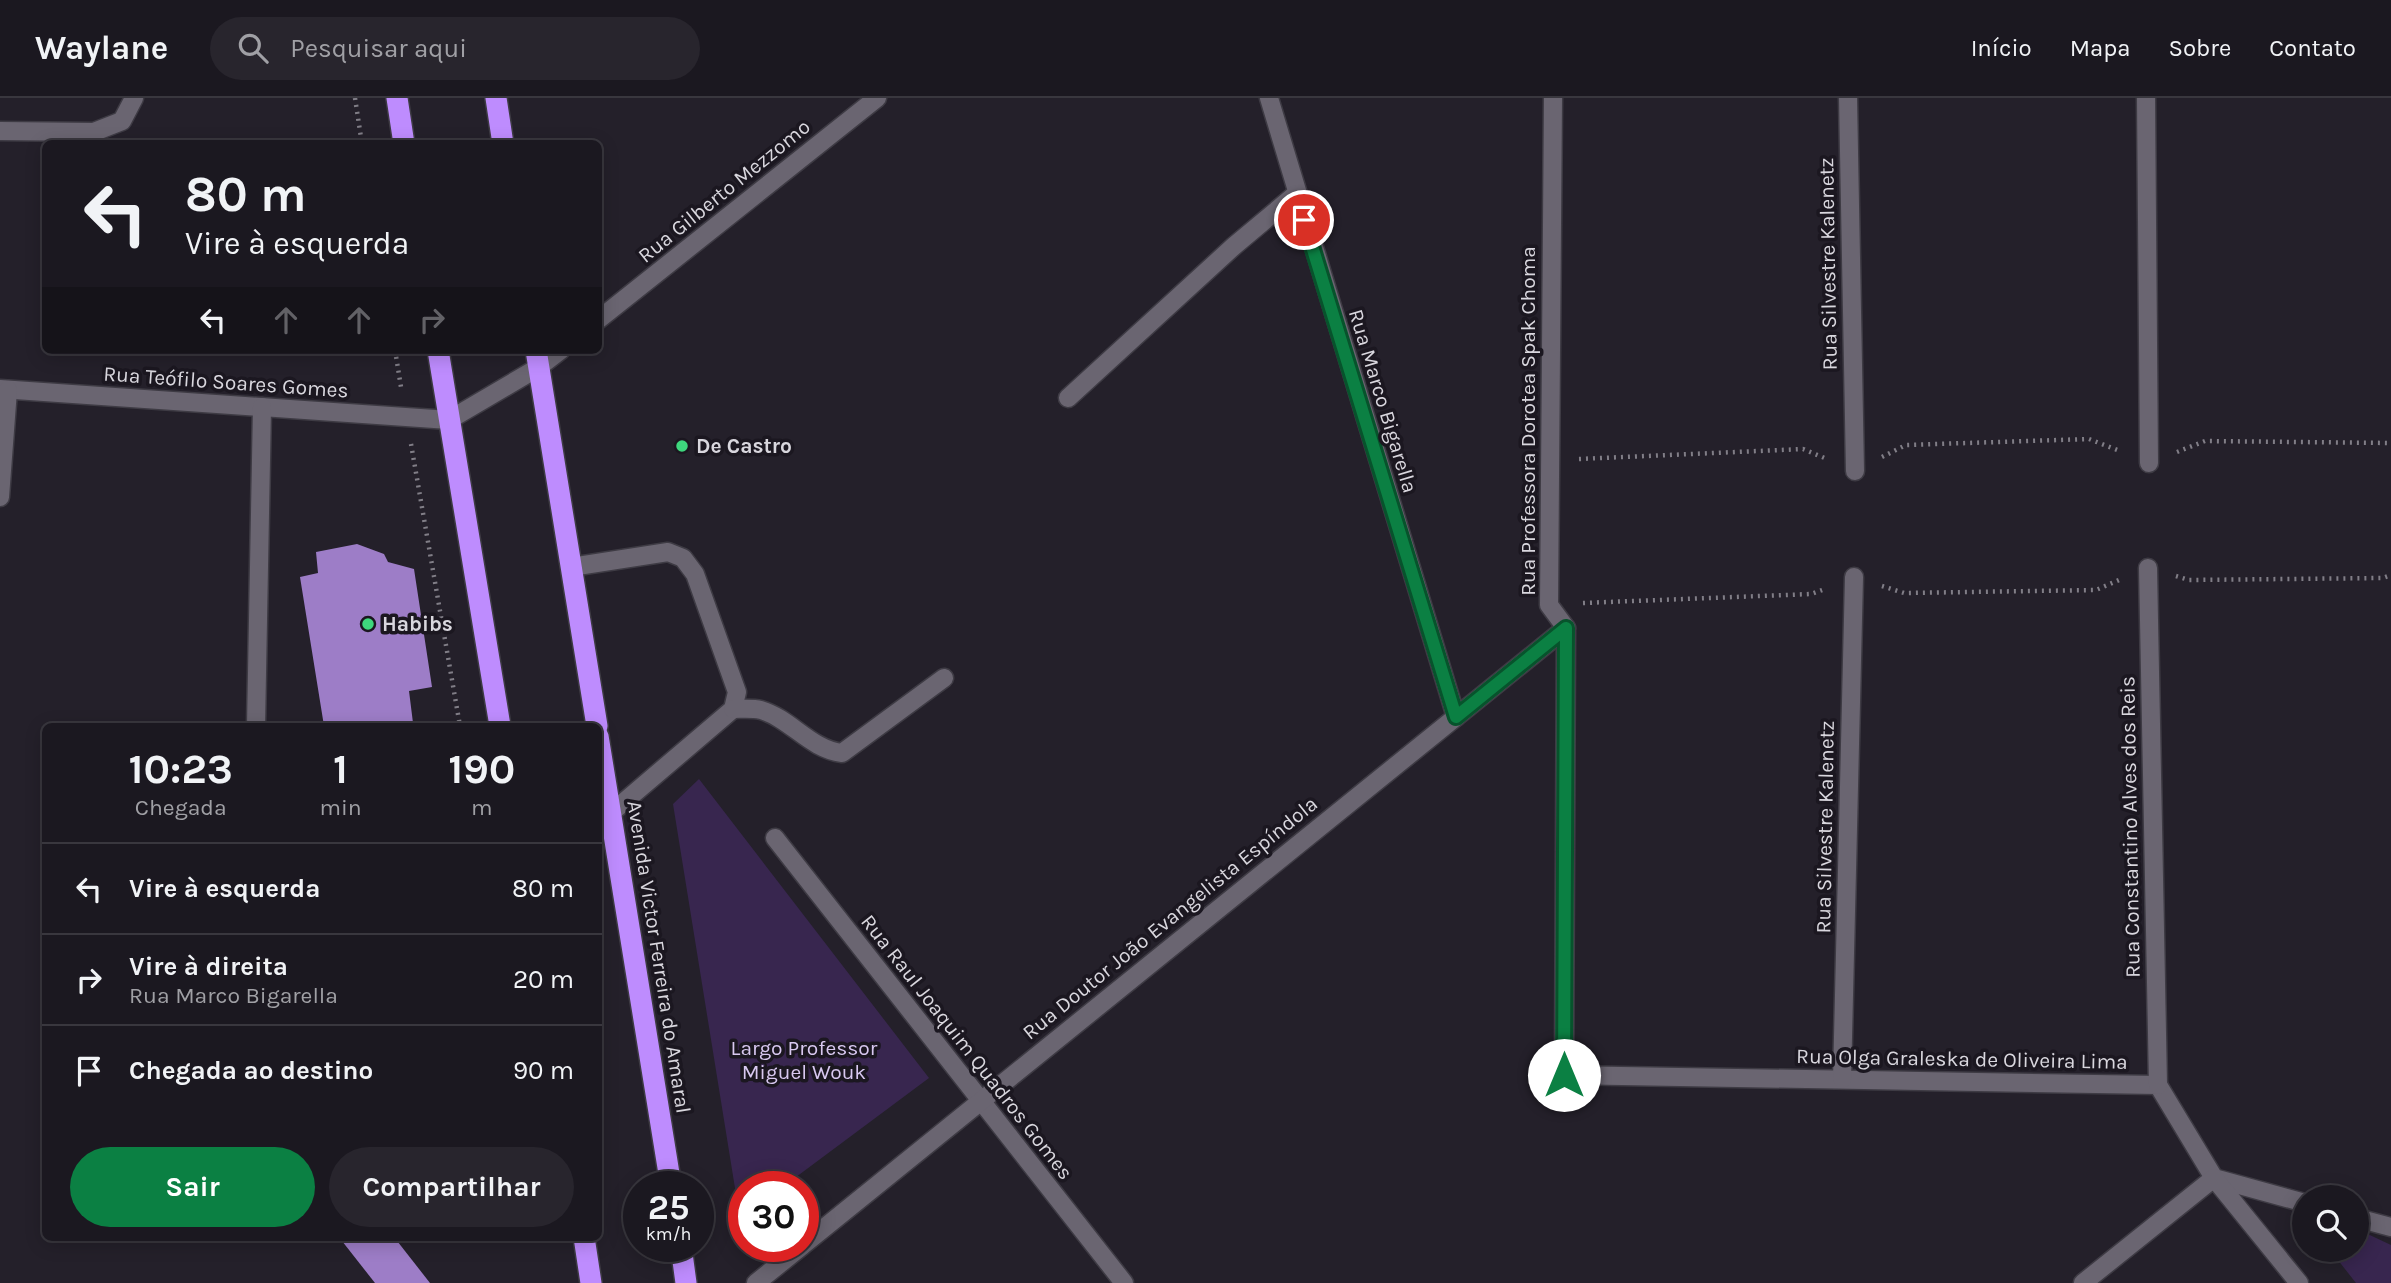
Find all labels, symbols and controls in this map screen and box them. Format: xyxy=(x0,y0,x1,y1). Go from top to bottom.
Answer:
search box xyxy=(210,17,700,80)
text: Waylane xyxy=(35,29,168,67)
icon: search xyxy=(234,29,272,67)
text: Pesquisar aqui xyxy=(290,33,467,64)
text: Início xyxy=(1971,34,2032,62)
text: Mapa xyxy=(2070,34,2130,62)
text: Sobre xyxy=(2168,34,2231,62)
text: Contato xyxy=(2269,34,2356,62)
street label: Rua Gilberto Mezzomo xyxy=(633,114,815,268)
street label: Rua Silvestre Kalenetz xyxy=(1814,157,1842,371)
text: 80 m xyxy=(185,166,307,223)
icon: left xyxy=(70,168,161,259)
pin xyxy=(1274,190,1334,250)
icon: arrive xyxy=(1285,201,1323,239)
text: Vire à esquerda xyxy=(185,225,409,262)
street label: Rua Professora Dorotea Spak Choma xyxy=(1516,246,1540,596)
icon: left xyxy=(194,301,232,339)
icon: ahead xyxy=(267,301,305,339)
icon: ahead xyxy=(340,301,378,339)
icon: right xyxy=(413,301,451,339)
street label: Rua Marco Bigarella xyxy=(1344,306,1422,496)
street label: Rua Teófilo Soares Gomes xyxy=(103,361,349,403)
place label: De Castro xyxy=(696,434,792,458)
marker: De Castro xyxy=(674,438,690,454)
place label: Habibs xyxy=(382,612,453,636)
marker: Habibs xyxy=(360,616,376,632)
street label: Rua Constantino Alves dos Reis xyxy=(2115,676,2145,978)
street label: Rua Silvestre Kalenetz xyxy=(1811,720,1839,934)
text: 10:23 xyxy=(129,744,233,794)
text: 1 xyxy=(333,744,348,794)
text: 190 xyxy=(448,744,515,794)
street label: Rua Doutor João Evangelista Espíndola xyxy=(1018,792,1322,1044)
text: Chegada xyxy=(135,794,227,821)
text: min xyxy=(319,794,362,821)
text: m xyxy=(471,794,493,821)
street label: Avenida Victor Ferreira do Amaral xyxy=(622,799,696,1115)
icon: left xyxy=(70,870,108,908)
text: Vire à esquerda xyxy=(129,873,320,904)
text: 80 m xyxy=(512,873,574,904)
street label: Rua Raul Joaquim Quadros Gomes xyxy=(856,910,1078,1184)
text: Vire à direita xyxy=(129,951,288,982)
icon: right xyxy=(70,961,108,999)
text: 20 m xyxy=(513,964,574,995)
text: Rua Marco Bigarella xyxy=(129,982,338,1009)
park label: Largo Professor Miguel Wouk xyxy=(731,1036,878,1084)
position arrow xyxy=(1527,1038,1601,1112)
street label: Rua Olga Graleska de Oliveira Lima xyxy=(1796,1044,2128,1074)
icon: arrive xyxy=(70,1052,108,1090)
text: Chegada ao destino xyxy=(129,1055,373,1086)
text: 90 m xyxy=(513,1055,574,1086)
button: Sair xyxy=(70,1147,315,1227)
button: Compartilhar xyxy=(329,1147,574,1227)
speed limit sign: 30 xyxy=(728,1171,819,1262)
map controls xyxy=(2292,1185,2369,1262)
button: search xyxy=(2292,1185,2369,1262)
text: 25 xyxy=(648,1187,689,1228)
text: km/h xyxy=(646,1223,691,1245)

